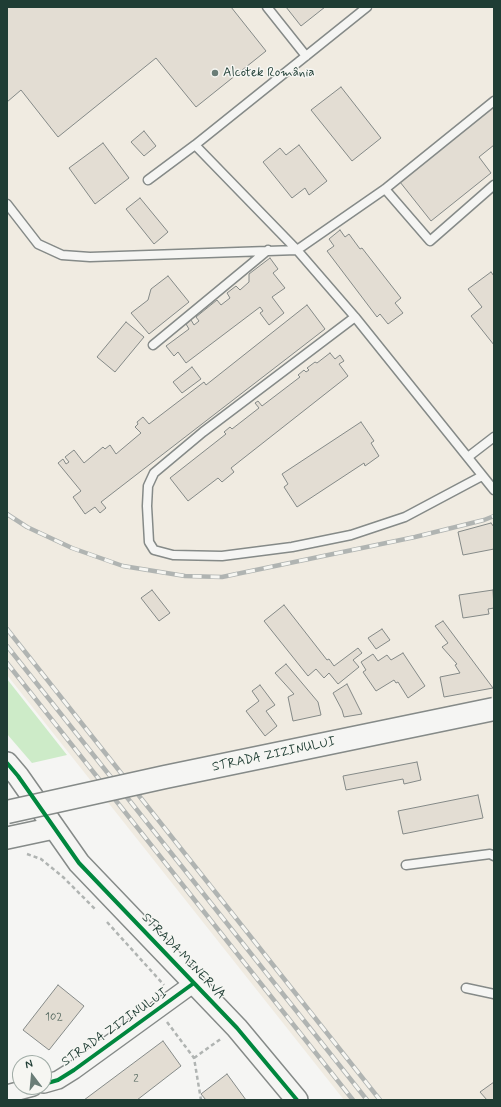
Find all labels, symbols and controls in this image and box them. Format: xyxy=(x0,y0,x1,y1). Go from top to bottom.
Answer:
place label: Alcotek România xyxy=(223,65,315,81)
marker: Alcotek România xyxy=(210,68,220,78)
street label: STRADA ZIZINULUI xyxy=(211,734,337,776)
street label: STRADA MINERVA xyxy=(138,911,228,1003)
street label: STRADA ZIZINULUI xyxy=(59,986,171,1070)
house number: 102 xyxy=(45,1011,63,1025)
north arrow xyxy=(12,1055,52,1095)
text: N xyxy=(24,1057,34,1072)
house number: 2 xyxy=(133,1073,139,1087)

